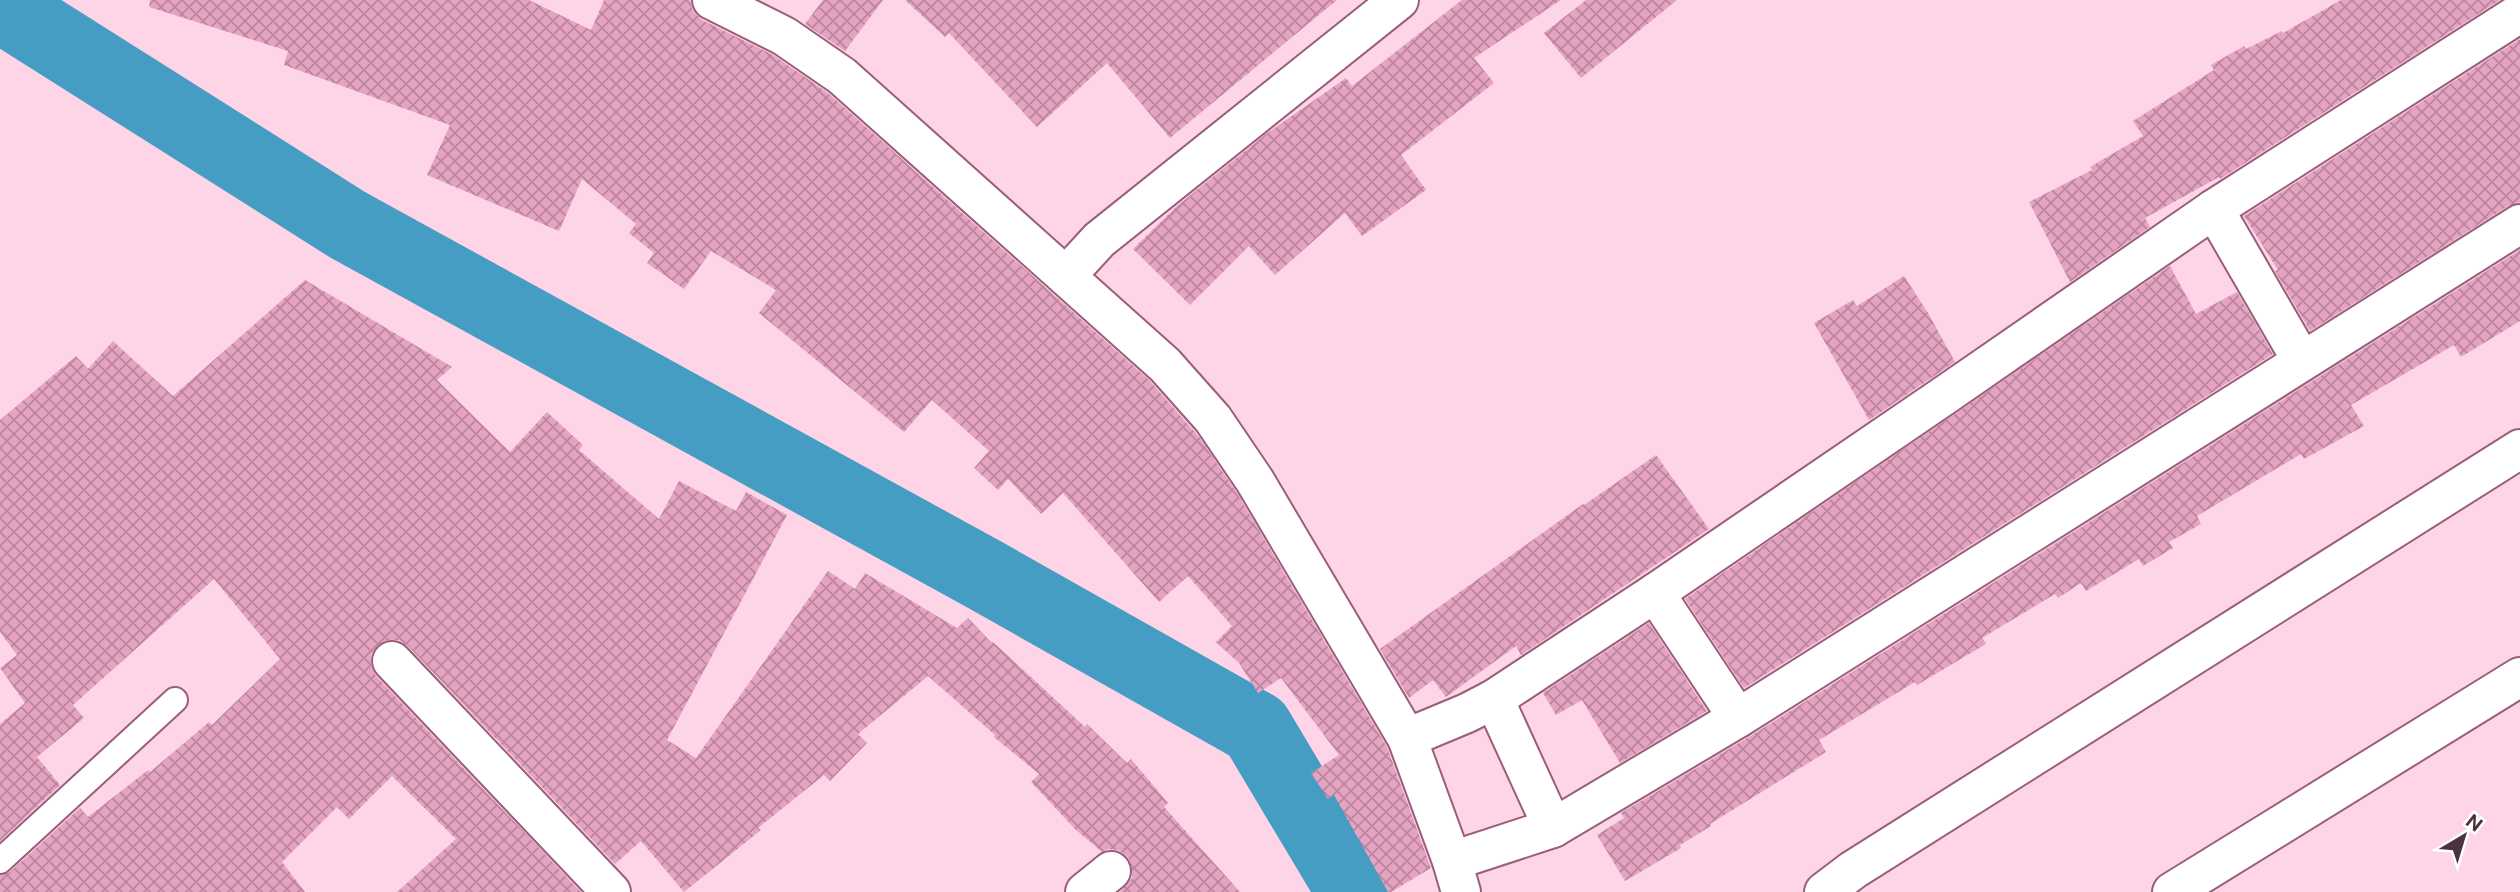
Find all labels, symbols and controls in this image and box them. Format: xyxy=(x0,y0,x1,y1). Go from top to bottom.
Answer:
north arrow xyxy=(2429,801,2499,871)
text: N xyxy=(2462,809,2487,836)

